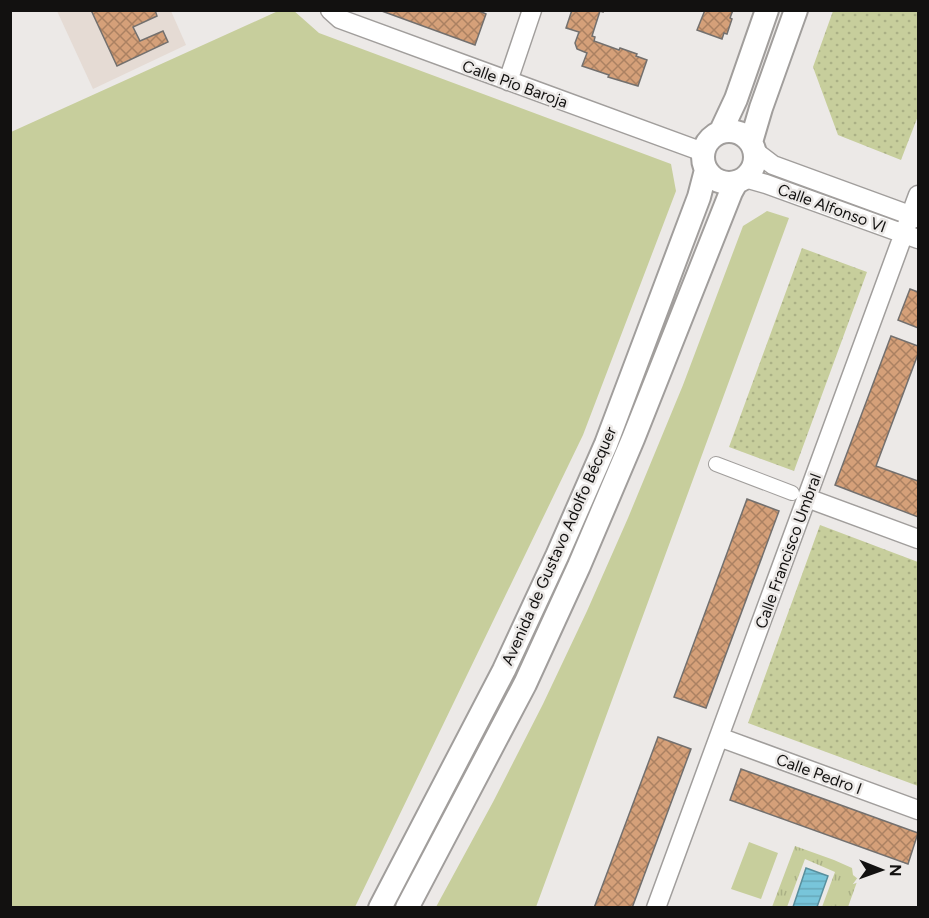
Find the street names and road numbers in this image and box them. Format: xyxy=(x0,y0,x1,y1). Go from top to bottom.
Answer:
street label: Calle Pío Baroja xyxy=(460,56,570,112)
street label: Calle Alfonso VI xyxy=(775,180,889,236)
street label: Avenida de Gustavo Adolfo Bécquer xyxy=(498,423,621,668)
street label: Calle Francisco Umbral xyxy=(751,471,825,631)
street label: Calle Pedro I xyxy=(774,750,864,798)

